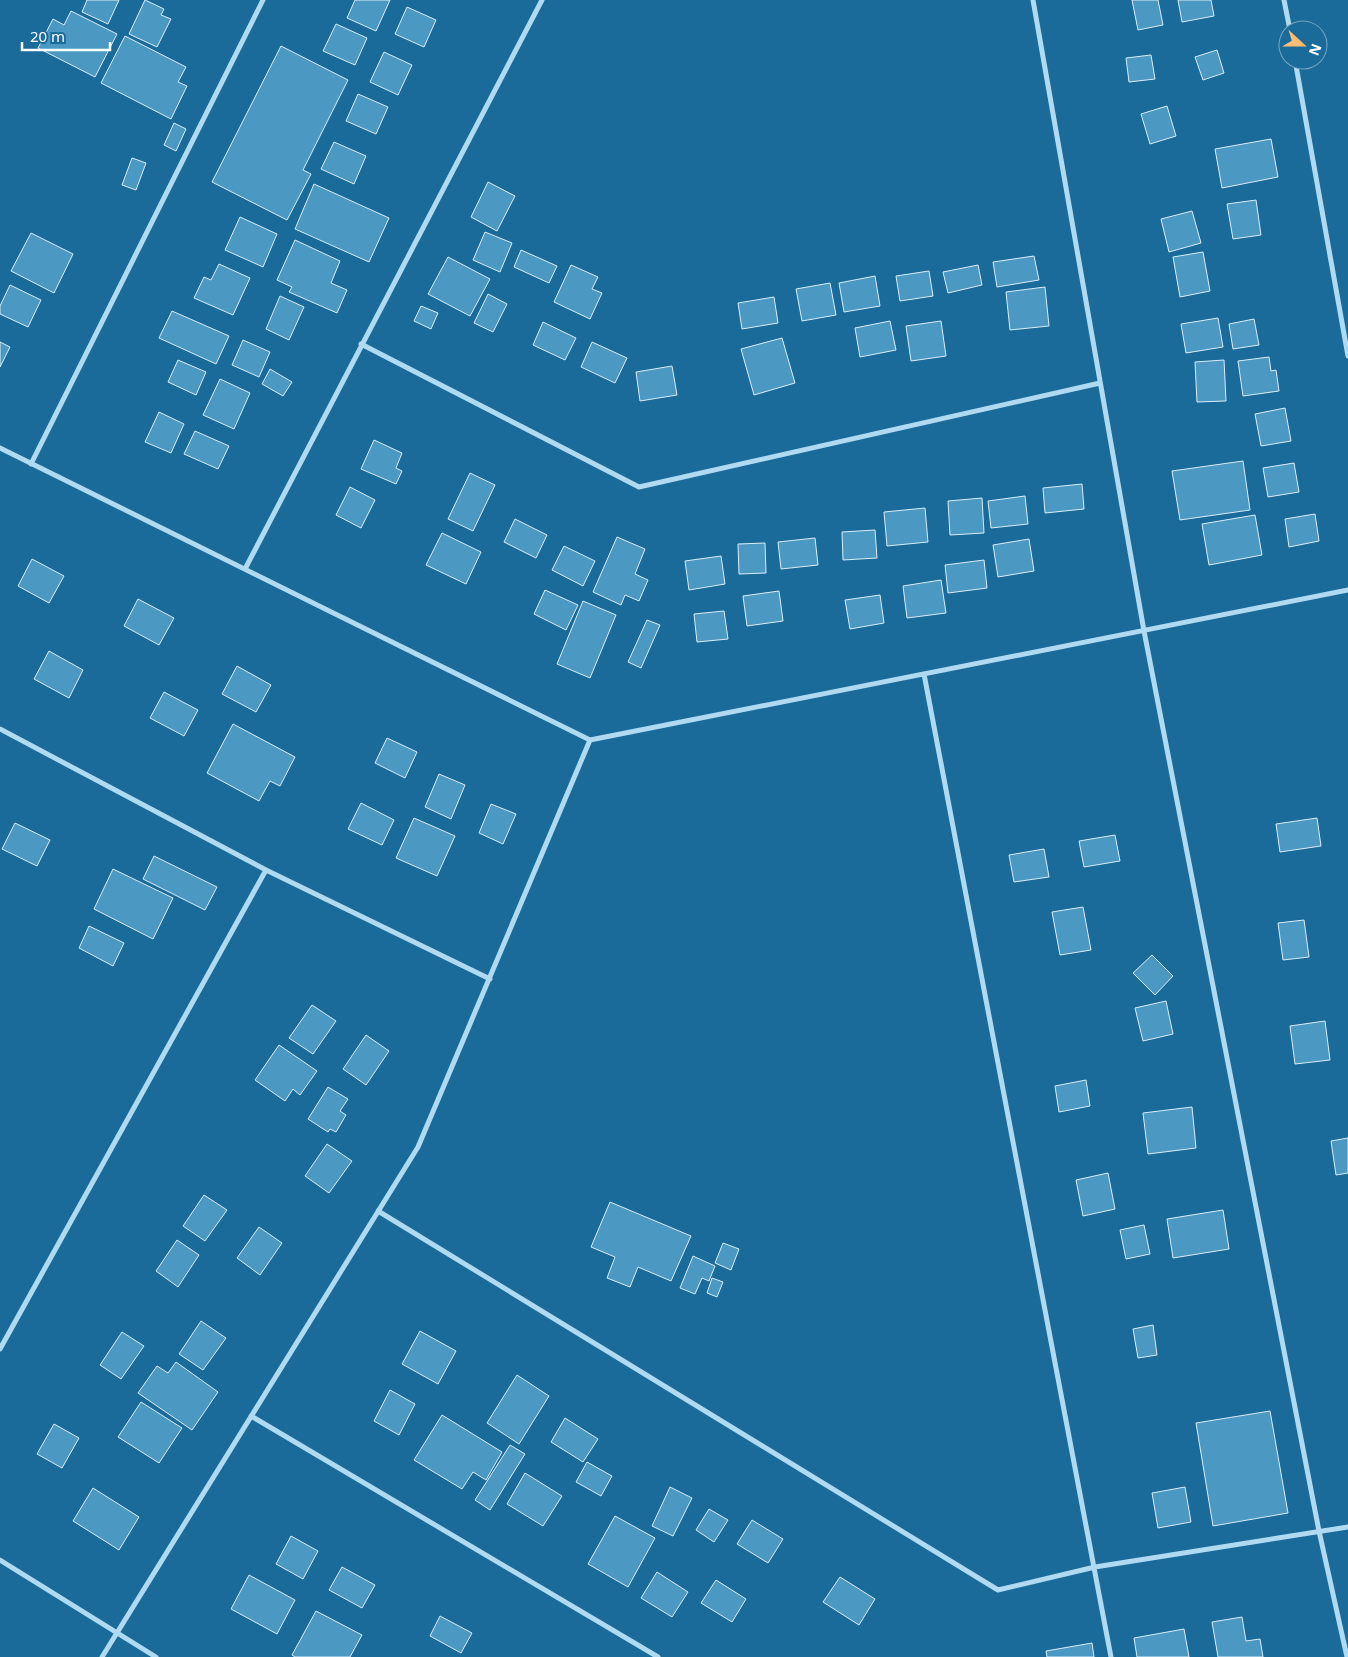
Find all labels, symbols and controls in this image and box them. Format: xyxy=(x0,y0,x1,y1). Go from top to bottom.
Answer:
scale bar xyxy=(22,20,110,52)
north arrow xyxy=(1278,20,1328,70)
text: 20 m xyxy=(30,26,65,46)
text: N xyxy=(1305,41,1327,59)

